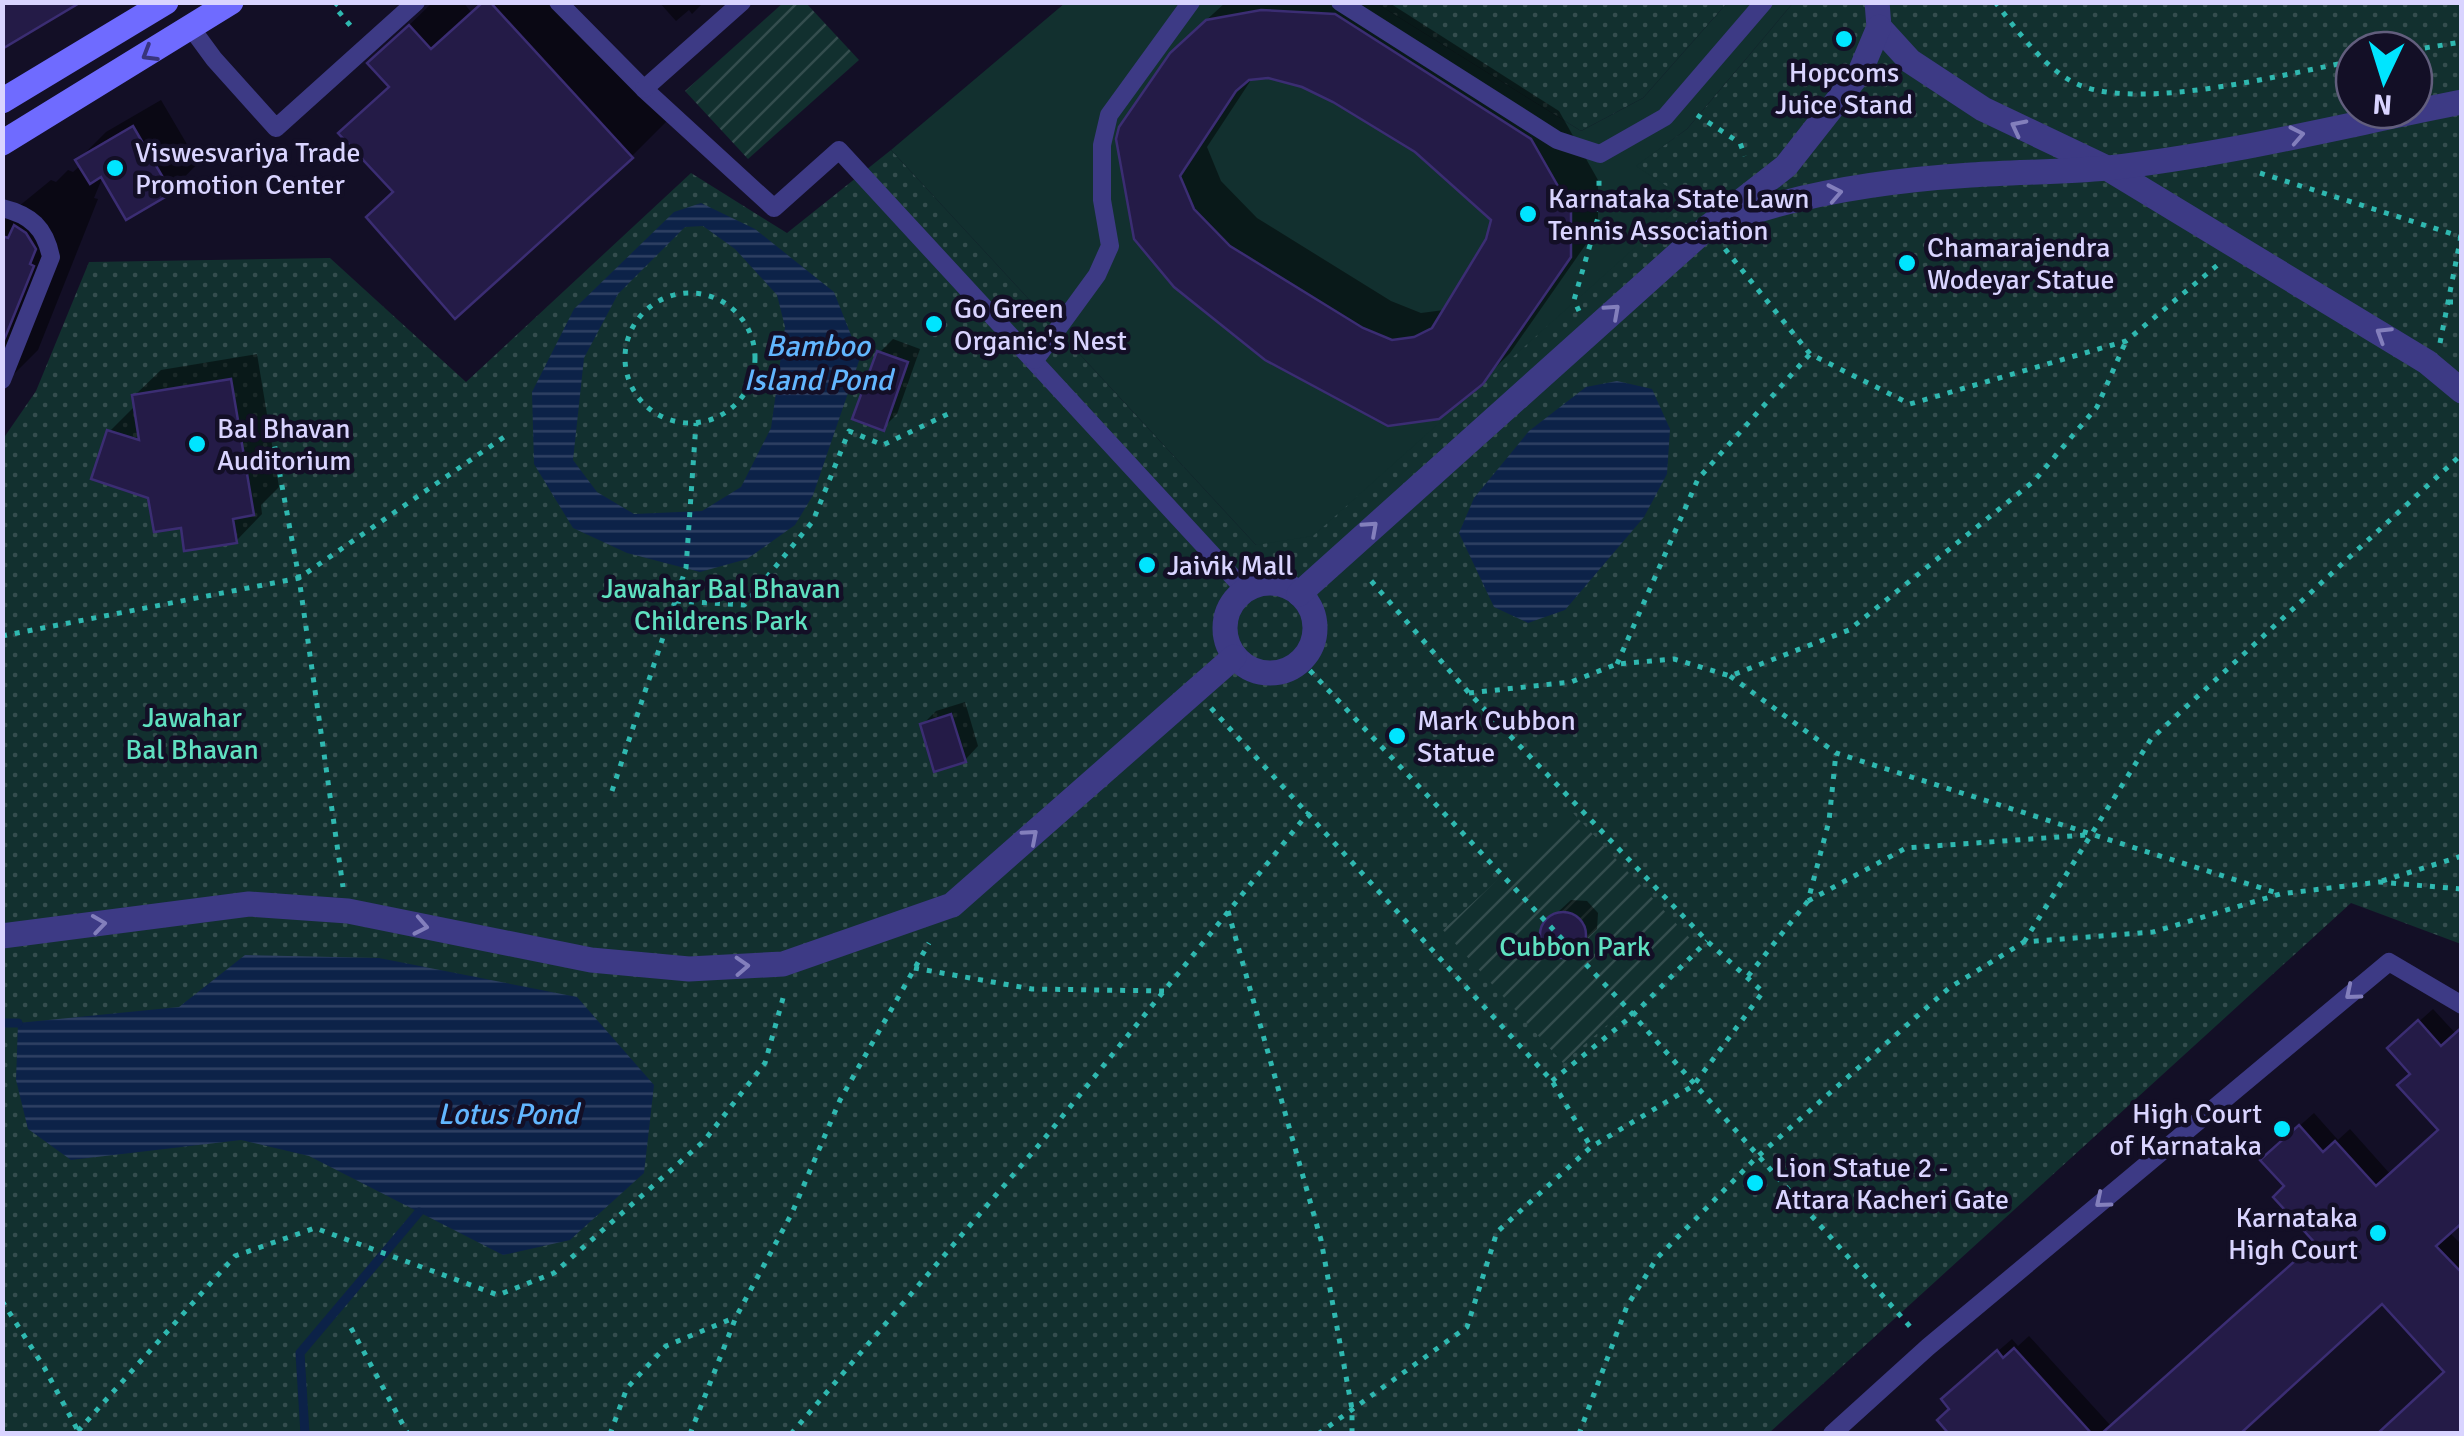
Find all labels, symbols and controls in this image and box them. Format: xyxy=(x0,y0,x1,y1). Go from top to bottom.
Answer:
marker: Hopcoms Juice Stand xyxy=(1833,28,1855,50)
north arrow xyxy=(2334,30,2434,130)
one-way arrow xyxy=(142,42,160,61)
place label: Hopcoms Juice Stand xyxy=(1775,56,1913,122)
text: N xyxy=(2371,86,2393,122)
one-way arrow xyxy=(2011,120,2029,139)
one-way arrow xyxy=(2288,125,2305,146)
place label: Viswesvariya Trade Promotion Center xyxy=(135,136,361,202)
marker: Viswesvariya Trade Promotion Center xyxy=(104,157,126,179)
place label: Karnataka State Lawn Tennis Association xyxy=(1548,182,1809,248)
one-way arrow xyxy=(1827,184,1844,205)
marker: Karnataka State Lawn Tennis Association xyxy=(1517,203,1539,225)
place label: Chamarajendra Wodeyar Statue xyxy=(1927,231,2114,297)
marker: Chamarajendra Wodeyar Statue xyxy=(1896,252,1918,274)
place label: Go Green Organic's Nest xyxy=(954,292,1127,358)
one-way arrow xyxy=(1601,305,1620,323)
marker: Go Green Organic's Nest xyxy=(923,313,945,335)
one-way arrow xyxy=(2375,327,2393,346)
water label: Bamboo Island Pond xyxy=(744,328,896,399)
place label: Bal Bhavan Auditorium xyxy=(217,412,351,478)
marker: Bal Bhavan Auditorium xyxy=(186,433,208,455)
one-way arrow xyxy=(1359,522,1378,540)
place label: Jaivik Mall xyxy=(1167,549,1294,583)
marker: Jaivik Mall xyxy=(1136,554,1158,576)
park label: Jawahar Bal Bhavan Childrens Park xyxy=(601,572,841,638)
park label: Jawahar Bal Bhavan xyxy=(125,701,259,767)
place label: Mark Cubbon Statue xyxy=(1417,704,1576,770)
marker: Mark Cubbon Statue xyxy=(1386,725,1408,747)
one-way arrow xyxy=(1020,829,1038,847)
one-way arrow xyxy=(91,914,108,935)
one-way arrow xyxy=(412,914,429,935)
park label: Cubbon Park xyxy=(1499,930,1651,964)
one-way arrow xyxy=(735,956,751,977)
one-way arrow xyxy=(2345,981,2363,999)
water label: Lotus Pond xyxy=(438,1096,582,1133)
place label: High Court of Karnataka xyxy=(2109,1097,2262,1163)
marker: High Court of Karnataka xyxy=(2271,1118,2293,1140)
place label: Lion Statue 2 - Attara Kacheri Gate xyxy=(1775,1151,2009,1217)
marker: Lion Statue 2 - Attara Kacheri Gate xyxy=(1744,1172,1766,1194)
one-way arrow xyxy=(2096,1190,2114,1208)
place label: Karnataka High Court xyxy=(2228,1201,2358,1267)
marker: Karnataka High Court xyxy=(2367,1222,2389,1244)

